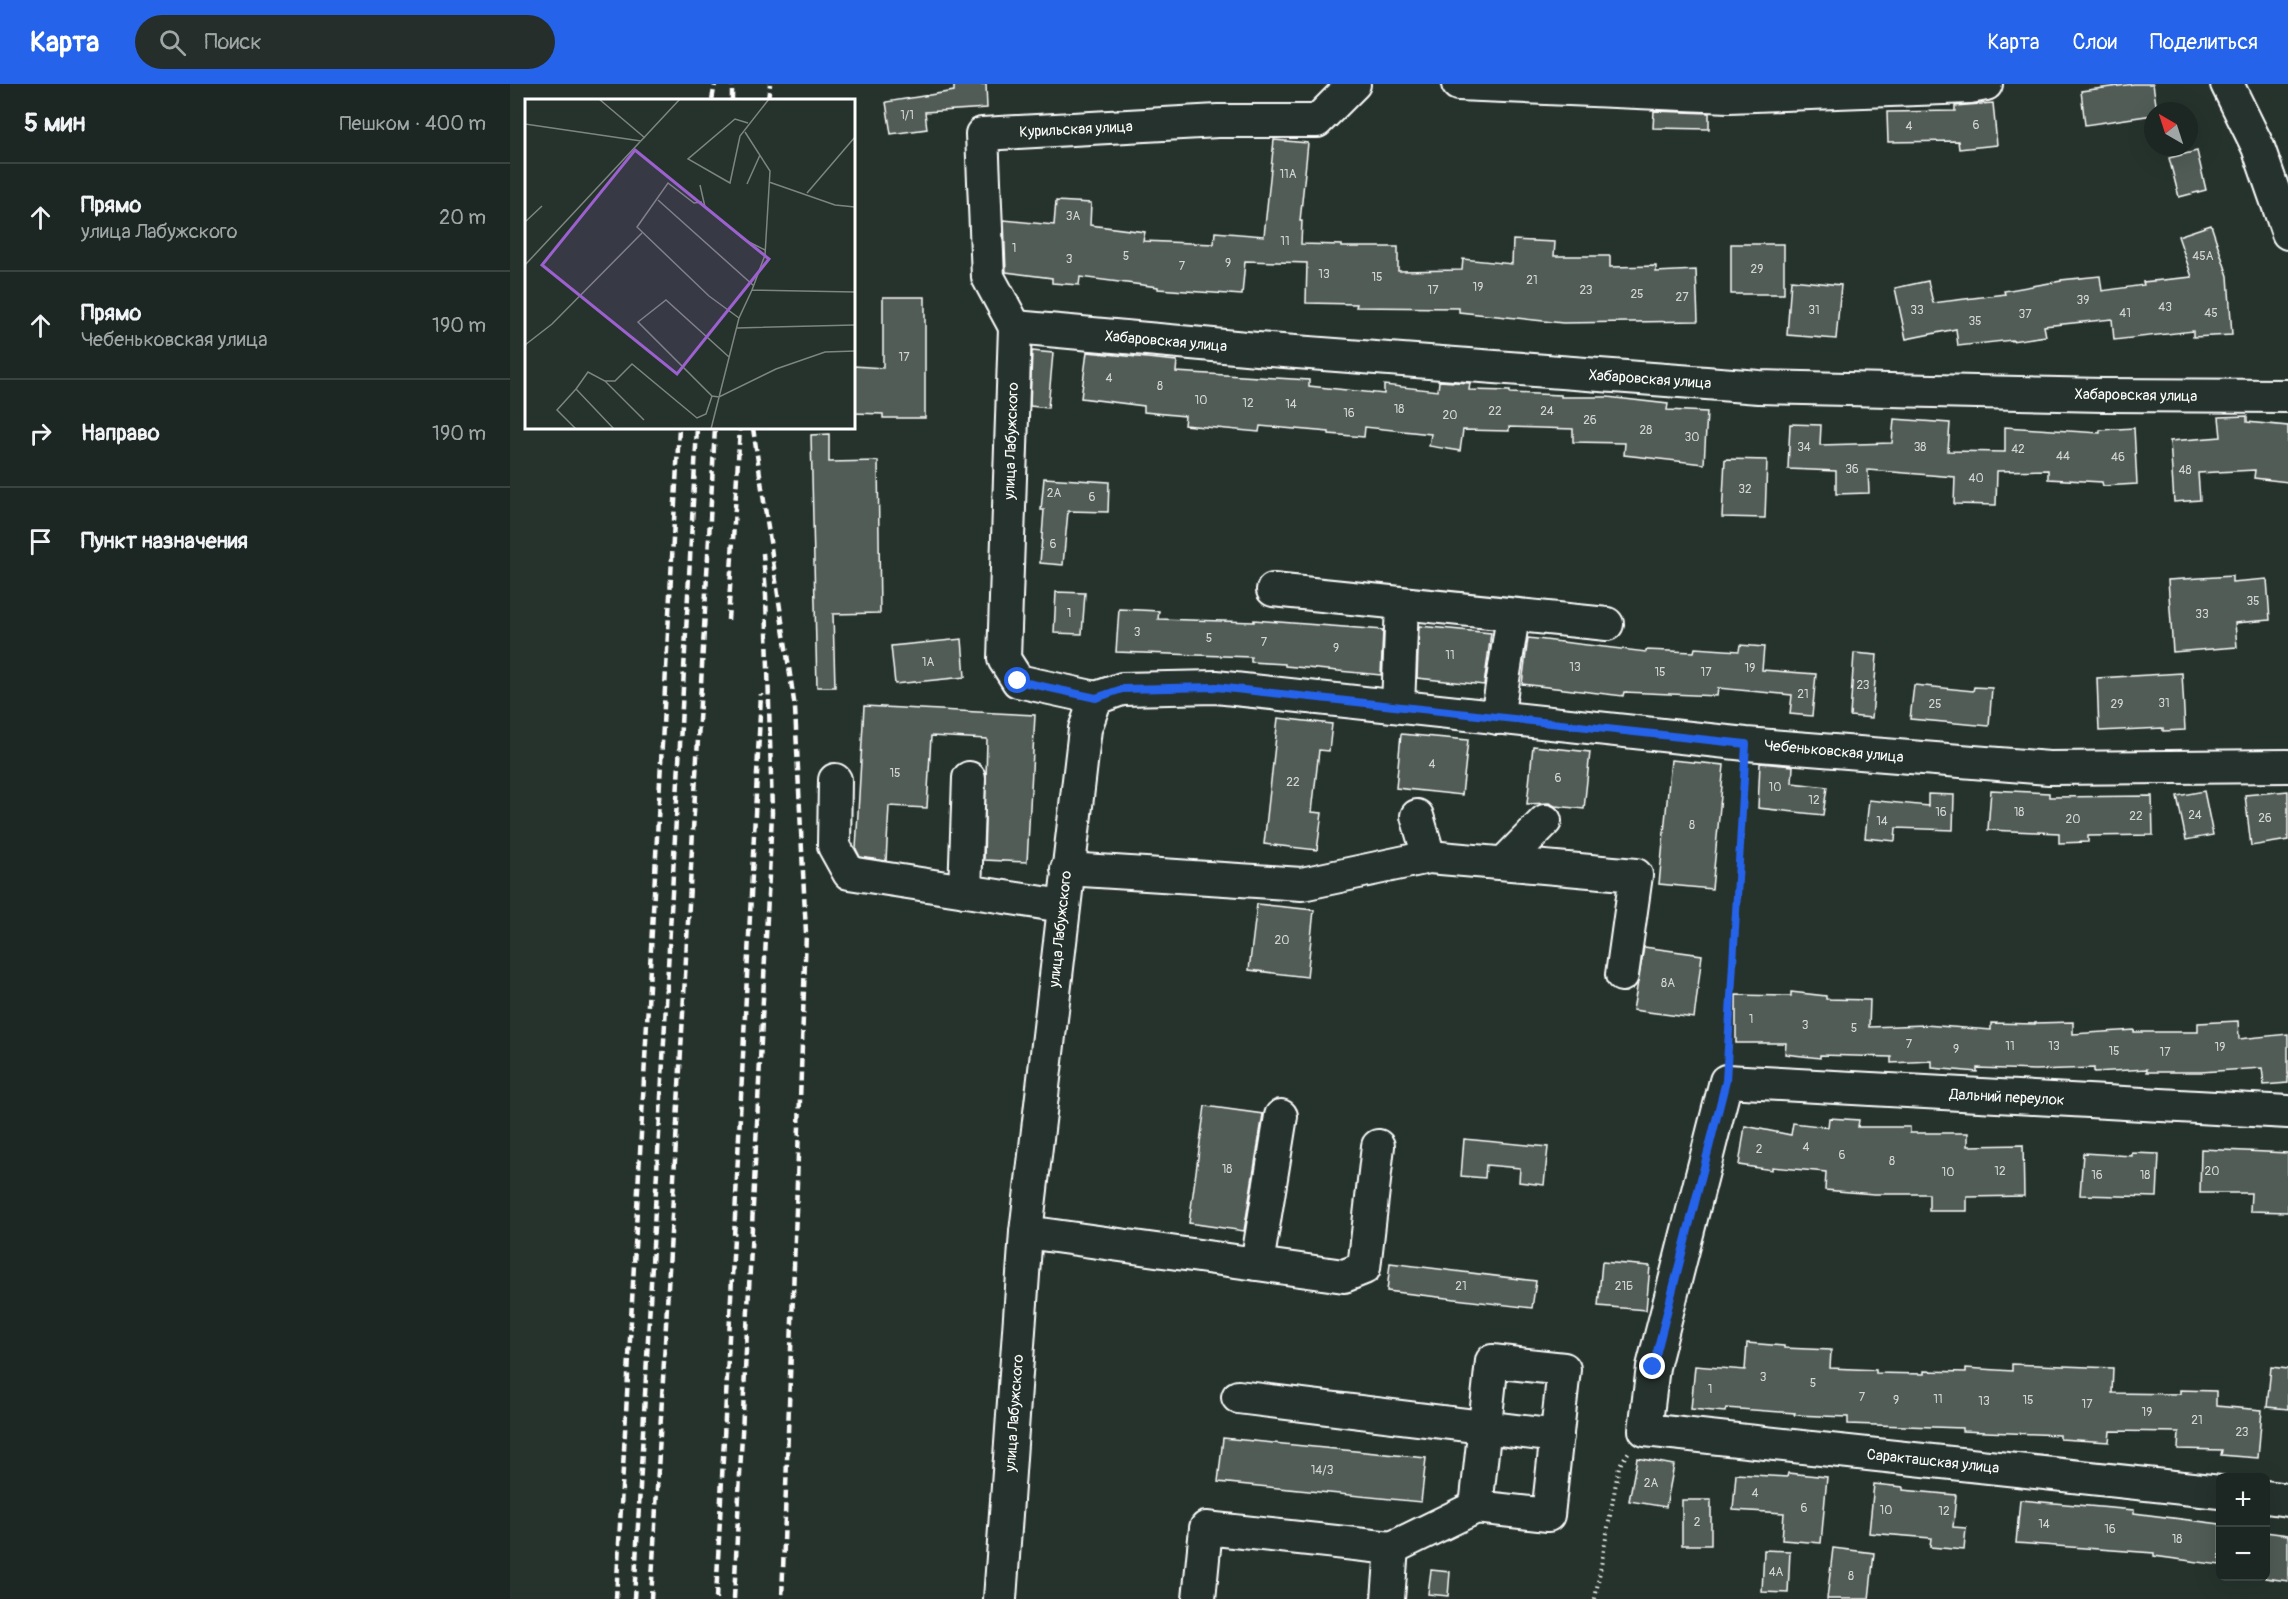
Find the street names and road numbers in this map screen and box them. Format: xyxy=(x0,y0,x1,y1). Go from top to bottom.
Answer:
street label: Курильская улица xyxy=(1019,117,1133,142)
street label: Хабаровская улица xyxy=(1104,327,1228,356)
street label: Хабаровская улица xyxy=(1588,366,1712,393)
street label: улица Лабужского xyxy=(1000,382,1023,501)
street label: Хабаровская улица xyxy=(2074,385,2198,406)
street label: Чебеньковская улица xyxy=(1763,736,1905,767)
street label: улица Лабужского xyxy=(1045,870,1076,989)
street label: Дальний переулок xyxy=(1948,1085,2065,1110)
street label: улица Лабужского xyxy=(1001,1354,1028,1473)
street label: Саракташская улица xyxy=(1866,1445,2000,1478)

